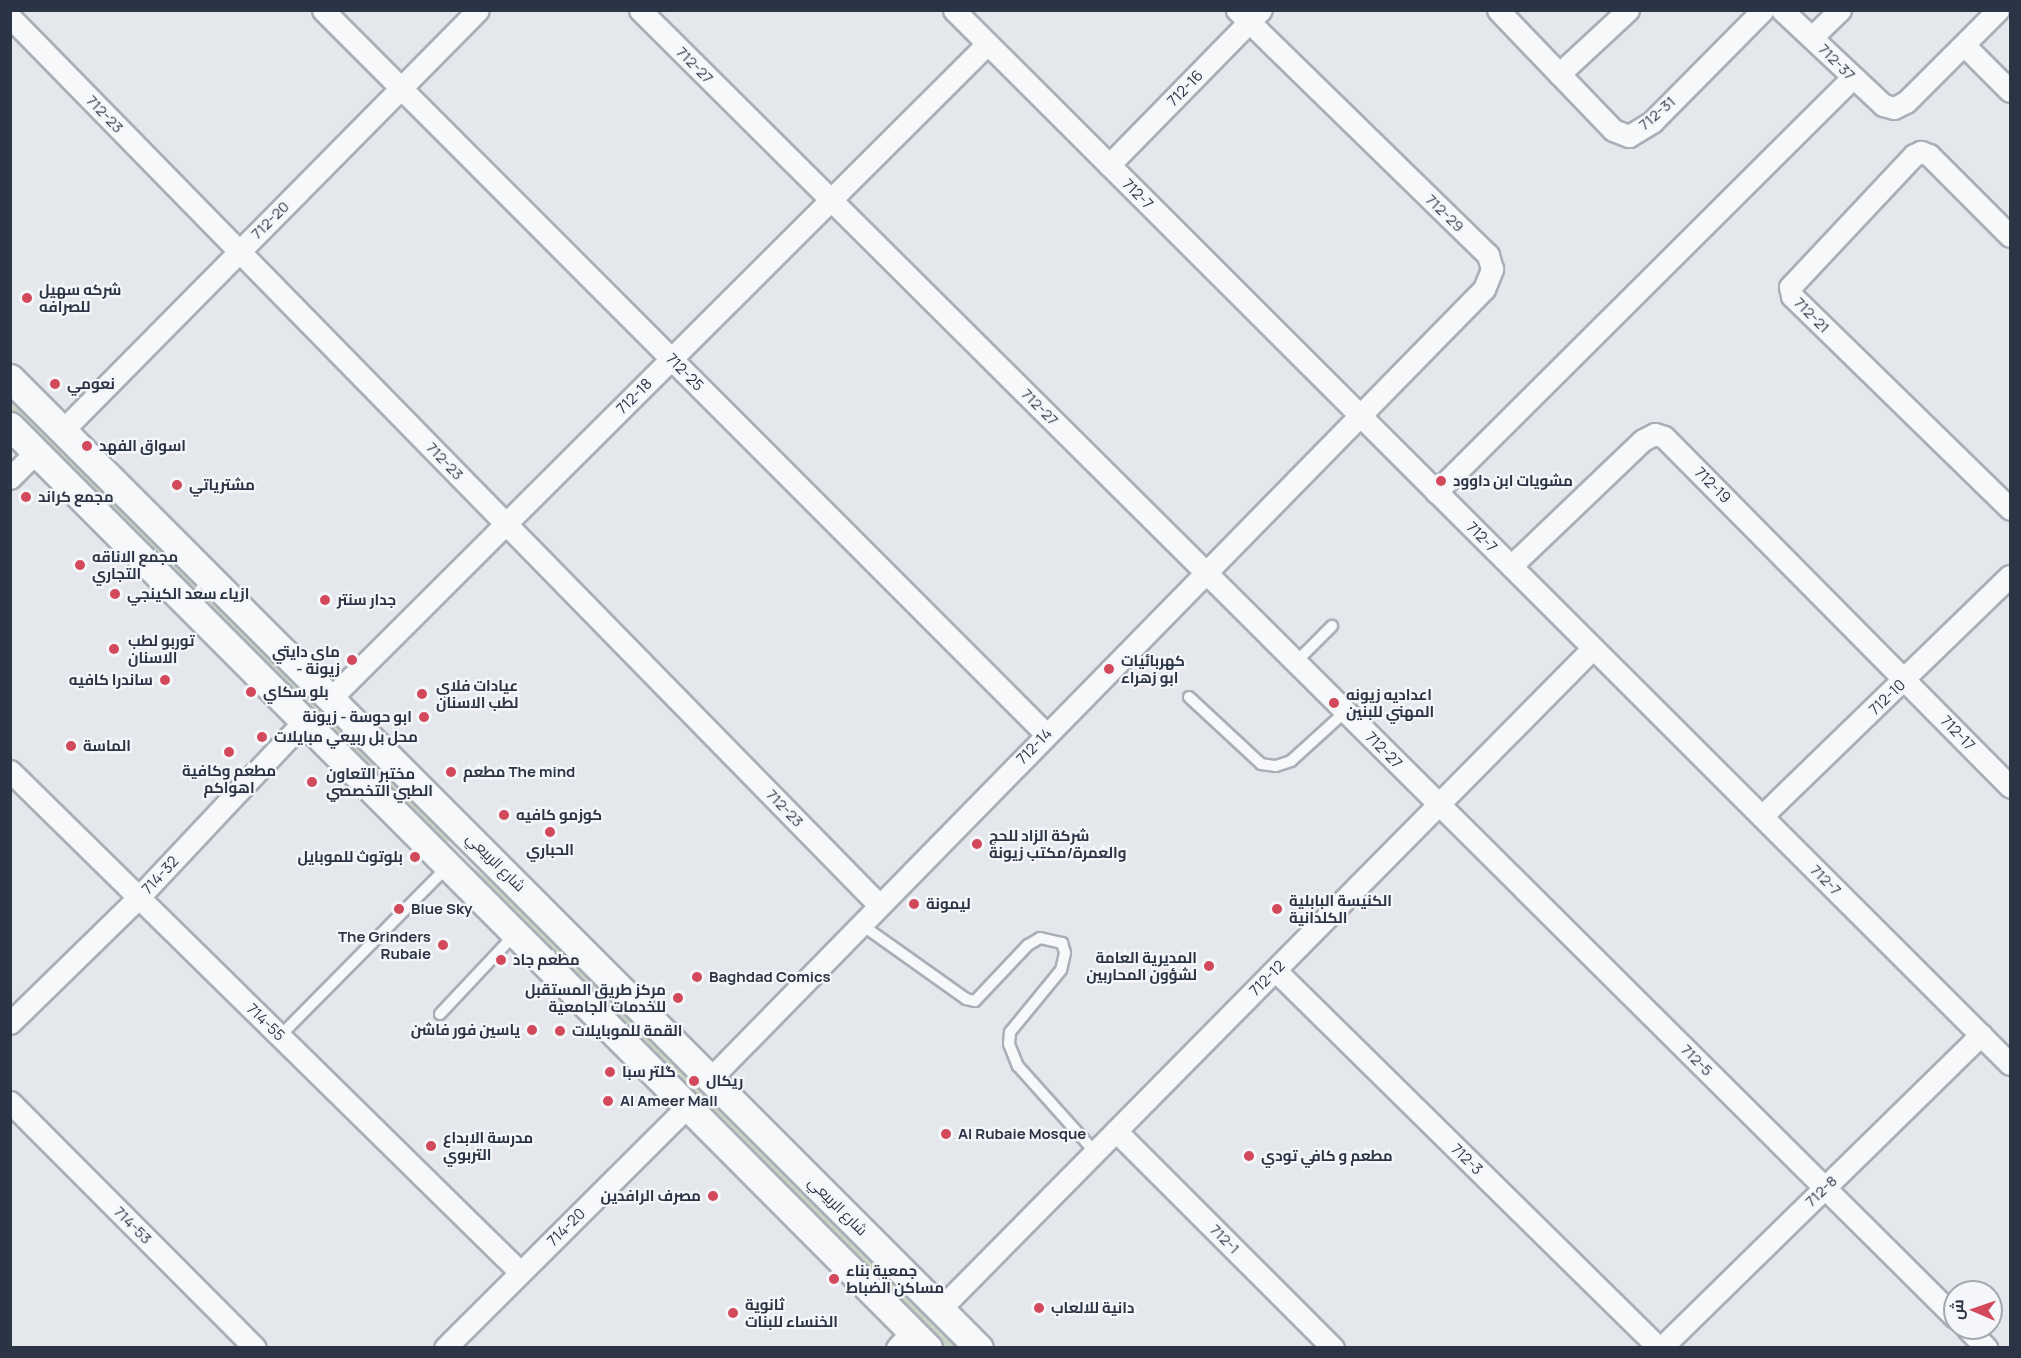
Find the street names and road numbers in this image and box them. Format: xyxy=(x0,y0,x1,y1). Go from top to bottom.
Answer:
street label: 712-37 xyxy=(1815,40,1859,84)
street label: 712-27 xyxy=(673,43,717,87)
street label: 712-16 xyxy=(1163,66,1207,110)
street label: 712-23 xyxy=(83,92,127,136)
street label: 712-31 xyxy=(1635,92,1679,134)
street label: 712-7 xyxy=(1119,175,1157,213)
street label: 712-29 xyxy=(1422,191,1468,235)
street label: 712-20 xyxy=(247,197,293,243)
street label: 712-21 xyxy=(1791,294,1833,336)
street label: 712-25 xyxy=(663,350,707,394)
street label: 712-18 xyxy=(613,375,655,417)
street label: 712-27 xyxy=(1018,385,1062,429)
street label: 712-23 xyxy=(423,439,467,483)
street label: 712-19 xyxy=(1691,463,1735,507)
street label: 712-7 xyxy=(1463,518,1501,556)
street label: 712-10 xyxy=(1865,676,1909,718)
street label: 712-17 xyxy=(1937,712,1979,754)
street label: 712-14 xyxy=(1013,724,1055,768)
street label: 712-27 xyxy=(1362,728,1406,772)
street label: 712-23 xyxy=(763,786,807,830)
street label: شارع الربيعي xyxy=(463,829,529,895)
street label: 714-32 xyxy=(138,852,182,898)
street label: 712-7 xyxy=(1807,861,1845,899)
street label: 712-12 xyxy=(1246,957,1288,999)
street label: 714-55 xyxy=(243,1000,289,1044)
street label: 712-5 xyxy=(1678,1041,1716,1079)
street label: 712-3 xyxy=(1448,1140,1486,1178)
street label: 712-8 xyxy=(1801,1172,1841,1210)
street label: شارع الربيعي xyxy=(805,1173,871,1239)
street label: 714-53 xyxy=(111,1203,155,1247)
street label: 714-20 xyxy=(543,1204,589,1250)
street label: 712-1 xyxy=(1207,1221,1243,1257)

